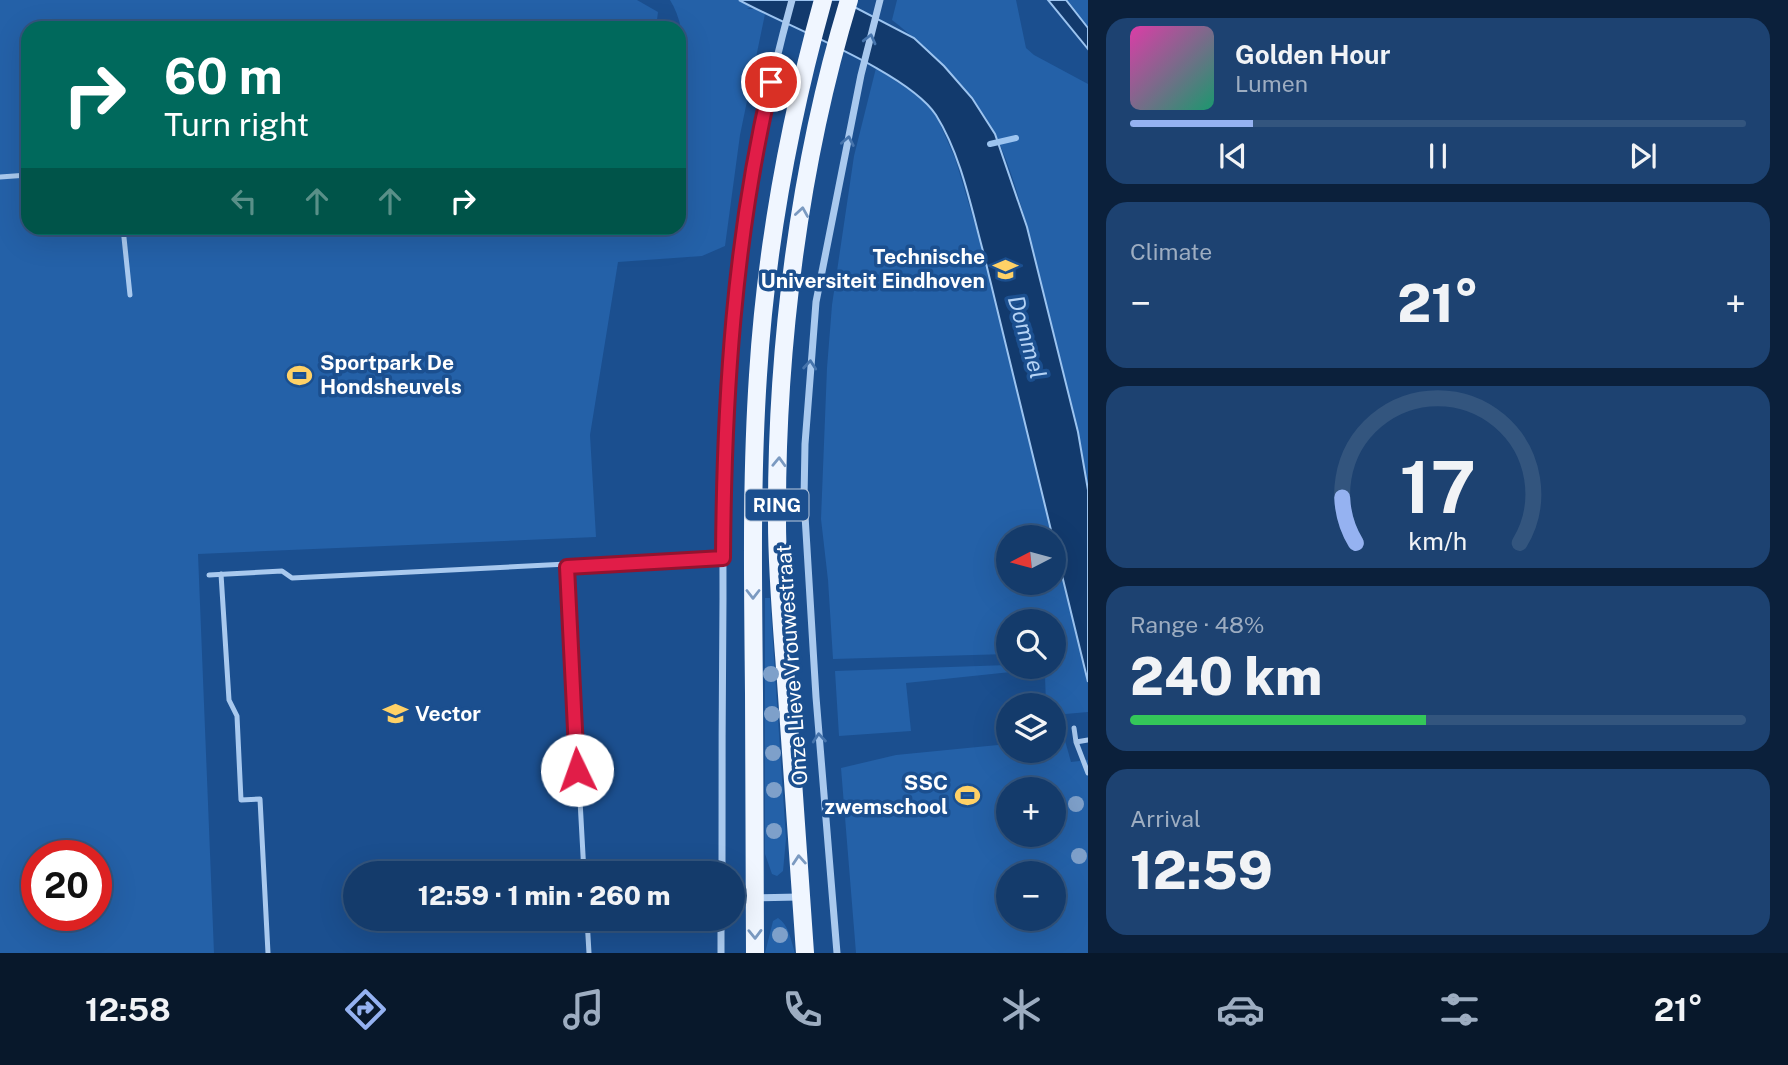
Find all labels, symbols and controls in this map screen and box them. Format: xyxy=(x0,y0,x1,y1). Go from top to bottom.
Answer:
one-way arrow xyxy=(862,33,876,45)
text: Golden Hour xyxy=(1235,39,1390,70)
text: 60 m xyxy=(164,47,283,105)
icon: right xyxy=(49,49,140,140)
pin xyxy=(741,52,801,112)
icon: arrive xyxy=(752,63,790,101)
text: Lumen xyxy=(1235,70,1308,97)
text: Turn right xyxy=(164,106,309,143)
one-way arrow xyxy=(840,135,855,147)
icon: previous xyxy=(1214,137,1252,175)
icon: pause xyxy=(1419,137,1457,175)
icon: next xyxy=(1624,137,1662,175)
icon: left xyxy=(225,182,263,220)
icon: ahead xyxy=(298,182,336,220)
icon: ahead xyxy=(371,182,409,220)
icon: right xyxy=(444,182,482,220)
one-way arrow xyxy=(794,206,809,217)
text: Climate xyxy=(1130,238,1212,265)
place label: Technische Universiteit Eindhoven xyxy=(761,244,985,293)
school or university icon: Technische Universiteit Eindhoven xyxy=(991,255,1019,283)
text: 21° xyxy=(1397,273,1479,334)
text: − xyxy=(1130,281,1151,326)
text: + xyxy=(1725,281,1746,326)
water label: Dommel xyxy=(1003,292,1052,382)
place label: Sportpark De Hondsheuvels xyxy=(320,350,462,399)
one-way arrow xyxy=(802,359,817,370)
sports icon: Sportpark De Hondsheuvels xyxy=(286,361,314,389)
text: 17 xyxy=(1400,444,1476,529)
one-way arrow xyxy=(771,457,786,468)
road number: RING xyxy=(746,490,808,520)
north arrow xyxy=(996,525,1066,595)
map controls xyxy=(996,525,1066,931)
text: km/h xyxy=(1409,525,1467,555)
street label: Onze Lieve Vrouwestraat xyxy=(771,544,812,786)
one-way arrow xyxy=(746,589,761,600)
button: search xyxy=(996,609,1066,679)
text: Range · 48% xyxy=(1130,611,1265,638)
text: 240 km xyxy=(1130,646,1322,707)
button: layers xyxy=(996,693,1066,763)
school or university icon: Vector xyxy=(381,700,409,728)
place label: Vector xyxy=(415,701,481,726)
position arrow xyxy=(540,733,614,807)
one-way arrow xyxy=(812,733,827,744)
place label: SSC zwemschool xyxy=(824,770,948,819)
button: + xyxy=(996,777,1066,847)
sports icon: SSC zwemschool xyxy=(954,781,982,809)
text: Arrival xyxy=(1130,805,1201,832)
speed limit sign: 20 xyxy=(21,840,112,931)
text: 12:59 xyxy=(1130,840,1273,901)
one-way arrow xyxy=(792,855,807,866)
button: − xyxy=(996,861,1066,931)
text: 12:59 · 1 min · 260 m xyxy=(418,880,670,911)
one-way arrow xyxy=(747,929,763,940)
icon: directions xyxy=(341,985,390,1034)
icon: music xyxy=(559,985,608,1034)
icon: phone xyxy=(778,985,827,1034)
icon: climate xyxy=(997,985,1046,1034)
icon: car xyxy=(1216,985,1265,1034)
icon: filters xyxy=(1435,985,1484,1034)
text: 12:58 xyxy=(85,991,171,1028)
text: 21° xyxy=(1654,991,1703,1028)

